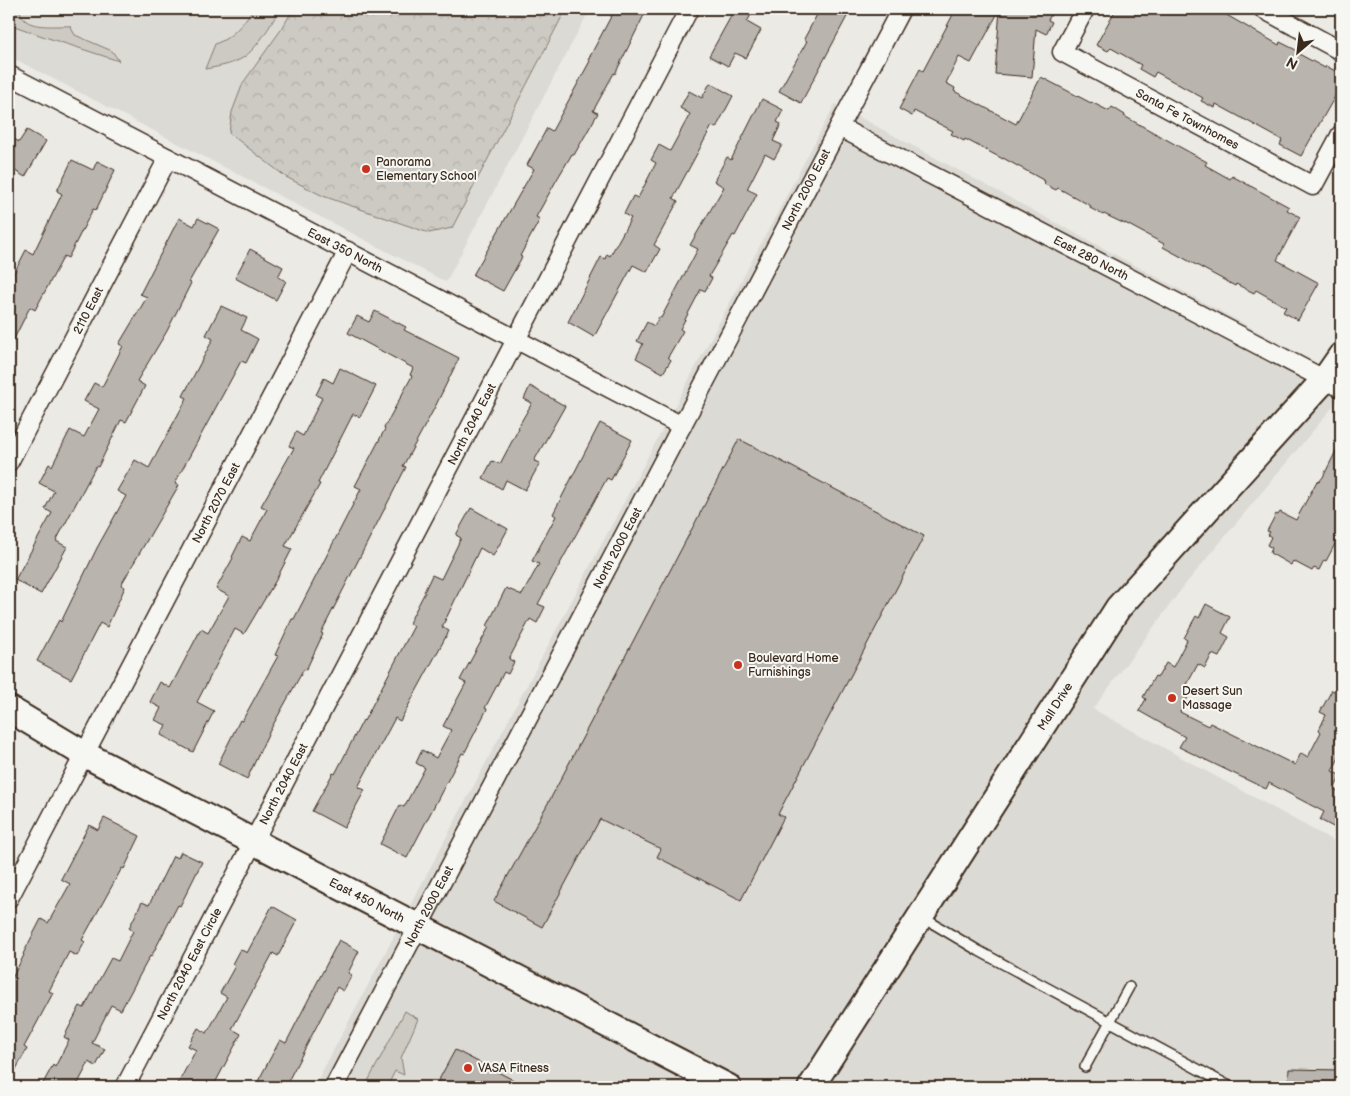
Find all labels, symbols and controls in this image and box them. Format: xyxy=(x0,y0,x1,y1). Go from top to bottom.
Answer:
north arrow xyxy=(1272,28,1322,78)
text: N xyxy=(1283,53,1301,73)
street label: Santa Fe Townhomes xyxy=(1133,86,1242,153)
street label: North 2000 East xyxy=(779,146,834,233)
place label: Panorama Elementary School xyxy=(376,155,477,184)
marker: Panorama Elementary School xyxy=(360,163,372,175)
street label: East 350 North xyxy=(305,225,385,277)
street label: East 280 North xyxy=(1051,233,1131,284)
street label: 2110 East xyxy=(70,284,107,337)
street label: North 2040 East xyxy=(445,381,500,468)
street label: North 2070 East xyxy=(189,460,244,546)
street label: North 2000 East xyxy=(590,505,646,591)
place label: Boulevard Home Furnishings xyxy=(748,651,839,680)
marker: Boulevard Home Furnishings xyxy=(732,659,744,671)
street label: Mall Drive xyxy=(1034,680,1076,734)
place label: Desert Sun Massage xyxy=(1182,684,1243,713)
marker: Desert Sun Massage xyxy=(1166,692,1178,704)
street label: North 2040 East xyxy=(256,741,312,828)
street label: North 2000 East xyxy=(402,863,457,950)
street label: East 450 North xyxy=(326,875,407,927)
street label: North 2040 East Circle xyxy=(154,905,225,1023)
place label: VASA Fitness xyxy=(478,1061,549,1076)
marker: VASA Fitness xyxy=(462,1062,474,1074)

